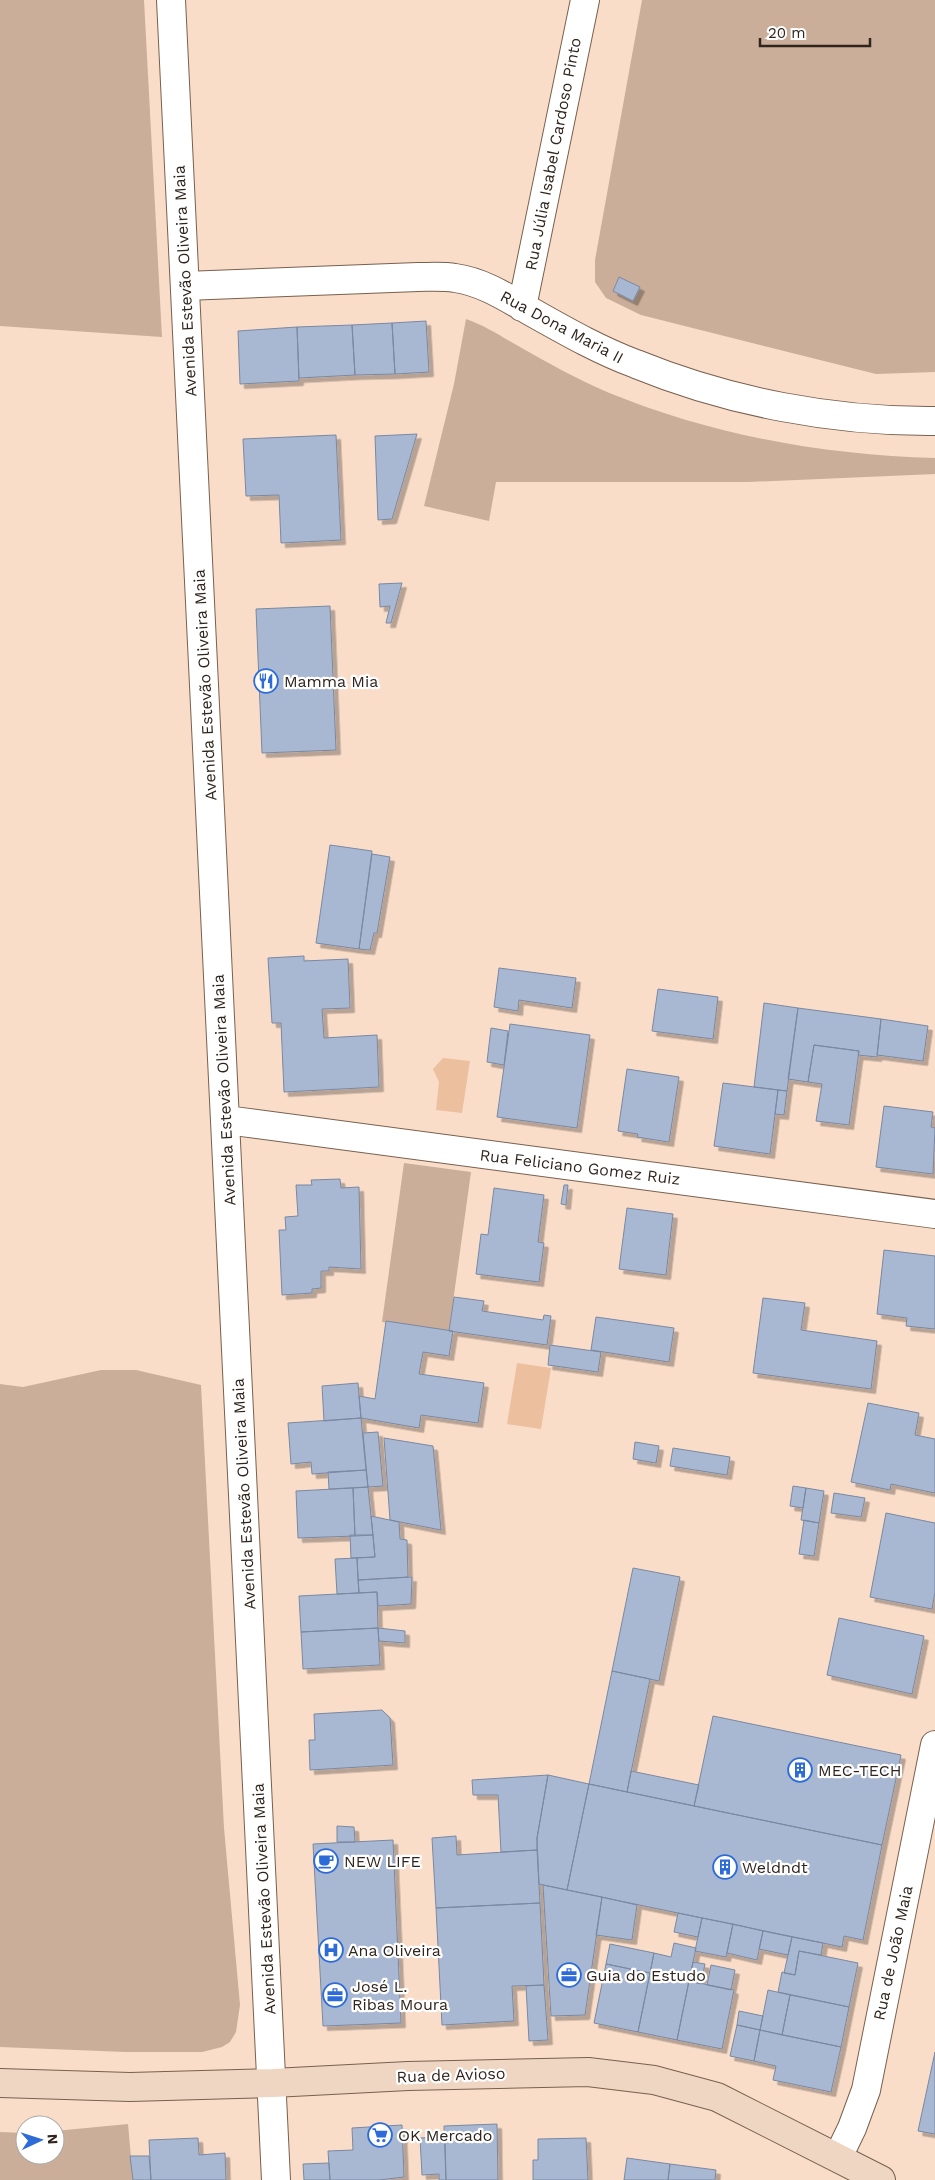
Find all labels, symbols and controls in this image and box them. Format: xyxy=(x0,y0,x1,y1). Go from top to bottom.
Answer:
scale bar xyxy=(760,15,870,47)
text: 20 m xyxy=(768,24,806,42)
street label: Rua Júlia Isabel Cardoso Pinto xyxy=(521,36,585,272)
street label: Avenida Estevão Oliveira Maia xyxy=(169,165,201,397)
street label: Rua Dona Maria II xyxy=(497,287,627,367)
street label: Avenida Estevão Oliveira Maia xyxy=(189,569,221,801)
restaurant icon: Mamma Mia xyxy=(253,668,279,694)
place label: Mamma Mia xyxy=(284,672,378,691)
street label: Avenida Estevão Oliveira Maia xyxy=(208,974,240,1206)
street label: Rua Feliciano Gomez Ruiz xyxy=(479,1145,681,1189)
street label: Avenida Estevão Oliveira Maia xyxy=(228,1378,260,1610)
building icon: MEC-TECH xyxy=(787,1757,813,1783)
place label: MEC-TECH xyxy=(818,1761,901,1780)
street label: Avenida Estevão Oliveira Maia xyxy=(248,1783,280,2015)
cafe icon: NEW LIFE xyxy=(313,1848,339,1874)
place label: NEW LIFE xyxy=(344,1852,421,1871)
building icon: Weldndt xyxy=(712,1854,738,1880)
place label: Weldndt xyxy=(742,1858,808,1877)
street label: Rua de João Maia xyxy=(869,1884,917,2022)
hospital icon: Ana Oliveira xyxy=(318,1937,344,1963)
place label: Ana Oliveira xyxy=(348,1941,441,1960)
office icon: Guia do Estudo xyxy=(556,1962,582,1988)
place label: Guia do Estudo xyxy=(586,1966,706,1985)
place label: José L. Ribas Moura xyxy=(352,1977,448,2014)
office icon: José L. Ribas Moura xyxy=(322,1982,348,2008)
street label: Rua de Avioso xyxy=(396,2064,506,2086)
north arrow xyxy=(15,2115,65,2165)
supermarket icon: OK Mercado xyxy=(367,2122,393,2148)
place label: OK Mercado xyxy=(398,2126,492,2145)
text: N xyxy=(45,2133,61,2145)

